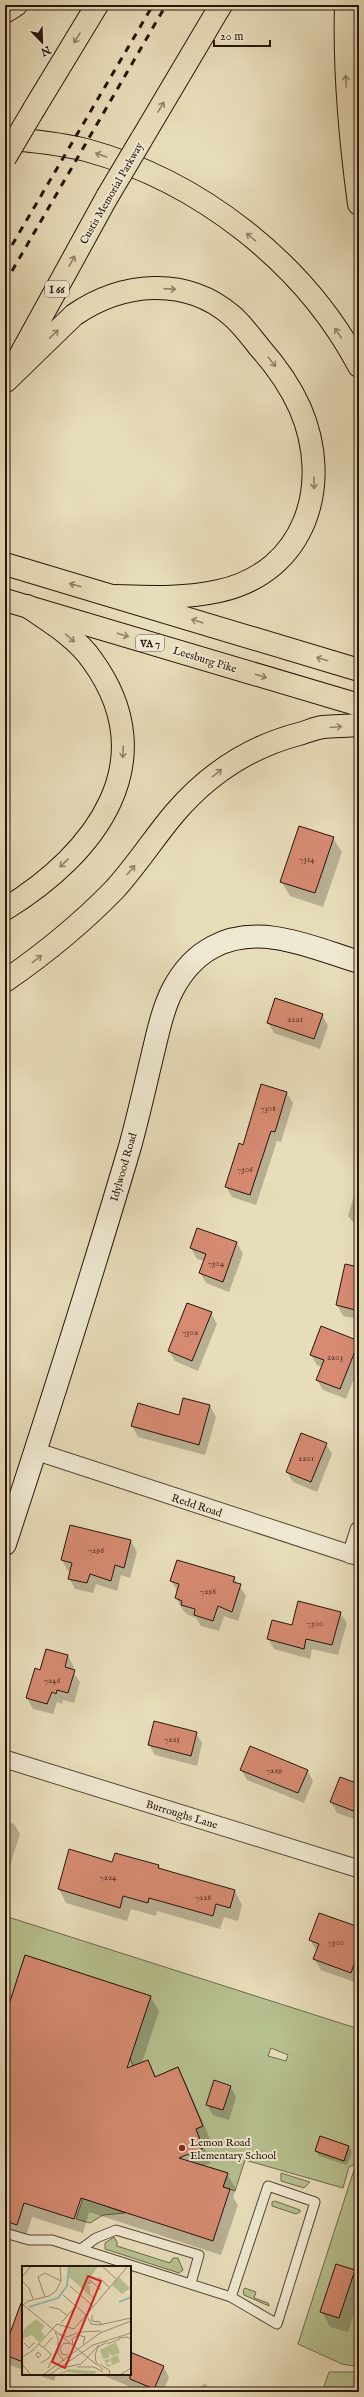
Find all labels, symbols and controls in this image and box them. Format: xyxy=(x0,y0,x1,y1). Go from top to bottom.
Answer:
north arrow xyxy=(22,22,62,62)
scale bar xyxy=(214,22,270,48)
text: 20 m xyxy=(220,29,243,44)
one-way arrow xyxy=(72,32,80,44)
text: N xyxy=(38,42,54,59)
one-way arrow xyxy=(343,75,350,88)
one-way arrow xyxy=(157,101,165,113)
street label: Custis Memorial Parkway xyxy=(77,140,147,247)
one-way arrow xyxy=(96,151,108,159)
one-way arrow xyxy=(246,233,257,242)
one-way arrow xyxy=(69,255,76,267)
road number: I 66 xyxy=(45,281,69,297)
one-way arrow xyxy=(163,285,176,292)
one-way arrow xyxy=(334,328,342,339)
one-way arrow xyxy=(49,329,59,339)
one-way arrow xyxy=(268,357,277,368)
one-way arrow xyxy=(310,476,318,489)
one-way arrow xyxy=(69,581,82,588)
one-way arrow xyxy=(191,617,204,624)
one-way arrow xyxy=(116,632,129,639)
one-way arrow xyxy=(65,633,75,642)
road number: VA 7 xyxy=(136,635,164,651)
street label: Leesburg Pike xyxy=(171,644,238,676)
one-way arrow xyxy=(315,655,328,662)
one-way arrow xyxy=(254,673,267,680)
one-way arrow xyxy=(329,723,342,730)
one-way arrow xyxy=(119,745,126,758)
one-way arrow xyxy=(211,769,222,777)
house number: 7314 xyxy=(299,854,315,865)
one-way arrow xyxy=(59,858,69,868)
one-way arrow xyxy=(127,865,136,875)
one-way arrow xyxy=(31,954,42,963)
house number: 2221 xyxy=(287,1014,303,1025)
house number: 7308 xyxy=(260,1103,276,1114)
street label: Idylwood Road xyxy=(107,1131,140,1203)
house number: 7306 xyxy=(237,1164,253,1175)
house number: 7304 xyxy=(208,1258,225,1269)
house number: 7302 xyxy=(182,1327,198,1338)
house number: 2203 xyxy=(327,1352,343,1363)
house number: 2201 xyxy=(298,1453,314,1464)
street label: Redd Road xyxy=(170,1491,224,1521)
house number: 7296 xyxy=(88,1545,104,1556)
house number: 7298 xyxy=(200,1586,216,1597)
house number: 7300 xyxy=(307,1618,323,1629)
house number: 7246 xyxy=(44,1675,61,1686)
house number: 7225 xyxy=(164,1734,181,1745)
house number: 7229 xyxy=(266,1765,282,1776)
street label: Burroughs Lane xyxy=(144,1797,219,1833)
house number: 7224 xyxy=(99,1872,117,1883)
house number: 7228 xyxy=(195,1892,212,1903)
house number: 7300 xyxy=(328,1937,344,1948)
place label: Lemon Road Elementary School xyxy=(190,2136,276,2163)
marker: Lemon Road Elementary School xyxy=(177,2143,187,2153)
inset map xyxy=(22,2266,131,2375)

